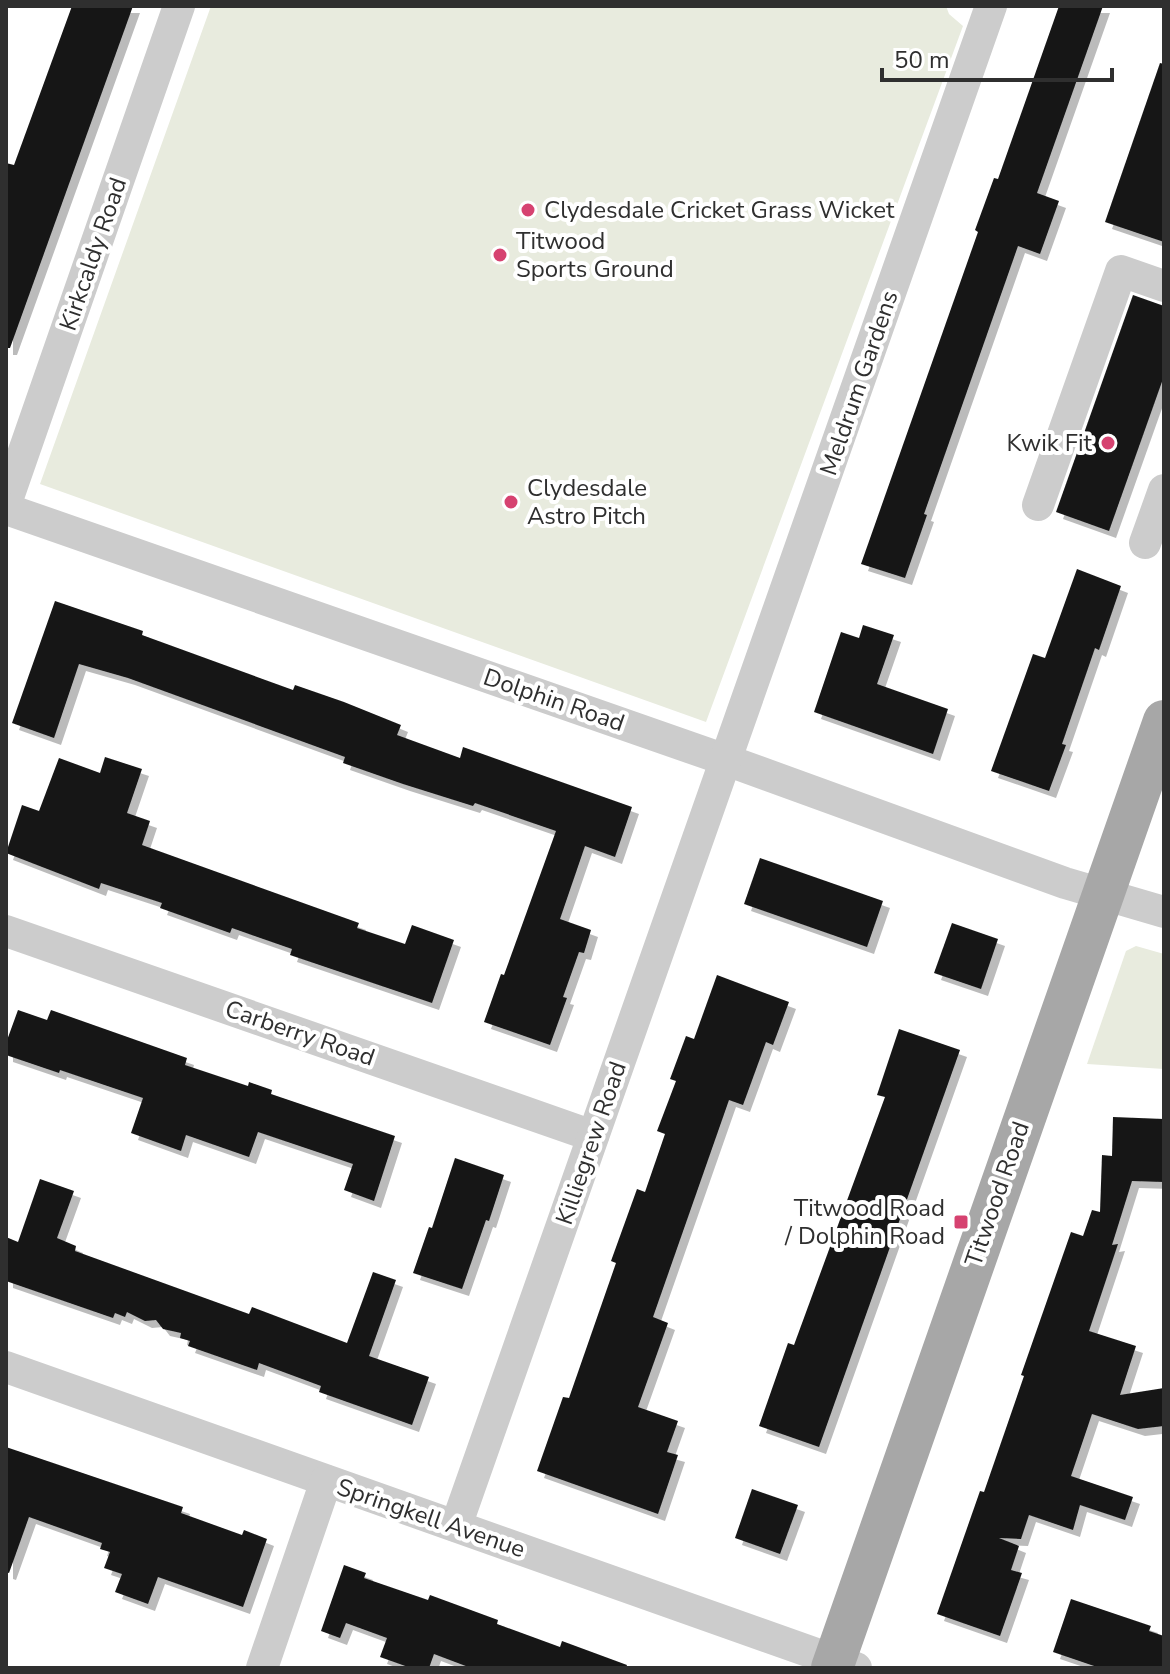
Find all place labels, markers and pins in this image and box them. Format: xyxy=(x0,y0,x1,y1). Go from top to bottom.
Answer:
place label: Clydesdale Cricket Grass Wicket xyxy=(544,194,895,226)
marker: Clydesdale Cricket Grass Wicket xyxy=(519,201,537,219)
place label: Titwood Sports Ground xyxy=(516,225,674,285)
marker: Titwood Sports Ground xyxy=(491,246,509,264)
place label: Kwik Fit xyxy=(1007,427,1093,459)
marker: Kwik Fit xyxy=(1099,434,1117,452)
place label: Clydesdale Astro Pitch xyxy=(527,472,647,532)
marker: Clydesdale Astro Pitch xyxy=(502,493,520,511)
place label: Titwood Road / Dolphin Road xyxy=(784,1192,945,1252)
marker: Titwood Road / Dolphin Road xyxy=(952,1213,970,1231)

